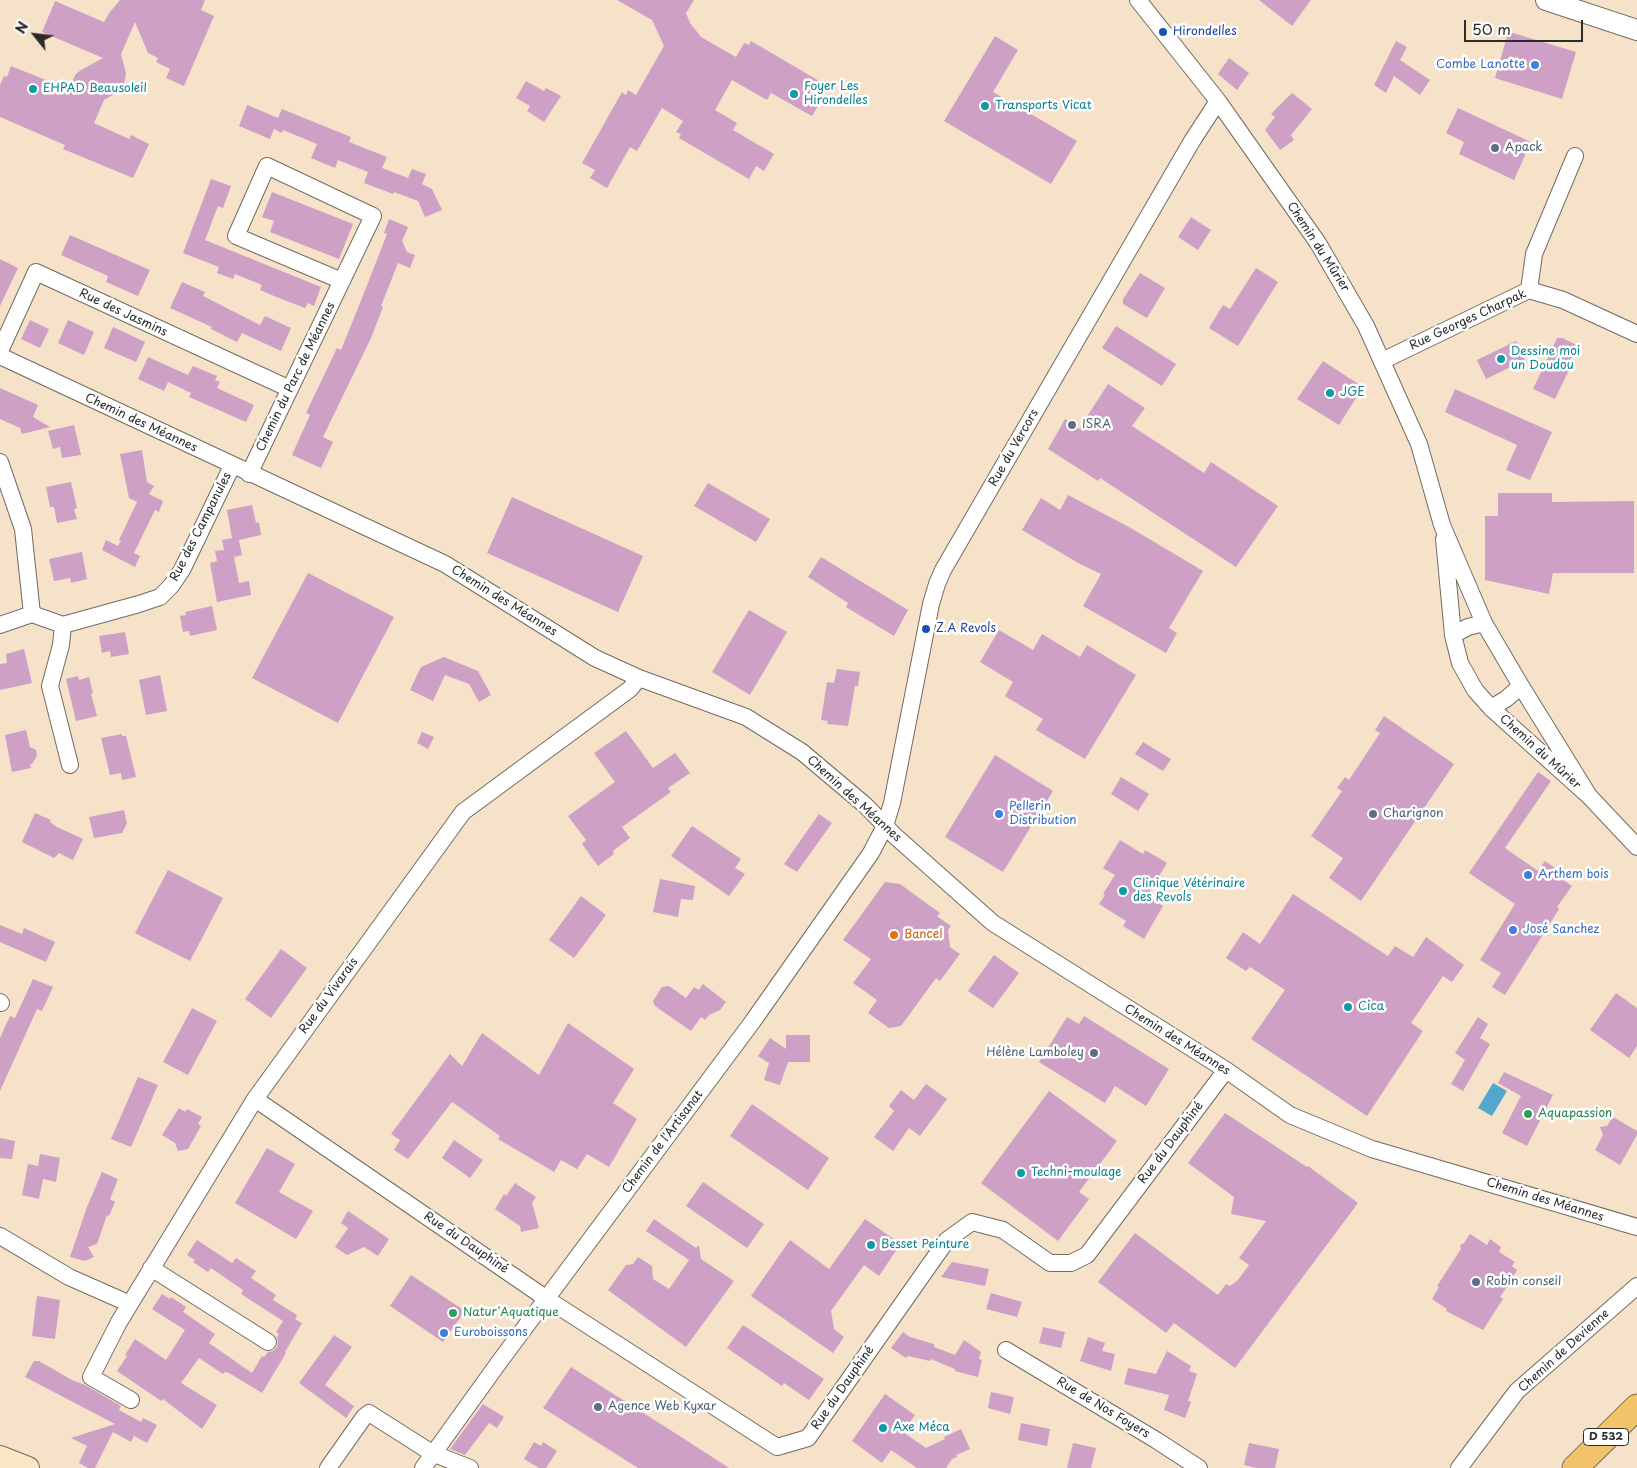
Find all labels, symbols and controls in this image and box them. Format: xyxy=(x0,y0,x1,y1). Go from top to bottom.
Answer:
north arrow xyxy=(10,10,60,60)
scale bar xyxy=(1467,10,1586,42)
text: 50 m xyxy=(1472,17,1511,40)
text: N xyxy=(10,18,33,37)
place label: Hirondelles xyxy=(1173,25,1237,39)
marker: Hirondelles xyxy=(1157,26,1169,38)
place label: Combe Lanotte xyxy=(1436,58,1525,72)
marker: Combe Lanotte xyxy=(1529,59,1541,71)
place label: Foyer Les Hirondelles xyxy=(804,80,868,108)
place label: EHPAD Beausoleil xyxy=(43,82,147,96)
marker: EHPAD Beausoleil xyxy=(27,83,39,95)
marker: Foyer Les Hirondelles xyxy=(788,88,800,100)
place label: Transports Vicat xyxy=(995,99,1092,113)
marker: Transports Vicat xyxy=(979,100,991,112)
place label: Apack xyxy=(1505,141,1543,155)
marker: Apack xyxy=(1489,142,1501,154)
street label: Chemin du Mûrier xyxy=(1284,199,1352,295)
street label: Rue des Jasmins xyxy=(77,286,169,340)
street label: Rue Georges Charpak xyxy=(1407,287,1529,353)
street label: Chemin du Parc de Méannes xyxy=(254,300,338,454)
place label: Dessine moi un Doudou xyxy=(1511,345,1580,373)
marker: Dessine moi un Doudou xyxy=(1495,353,1507,365)
place label: JGE xyxy=(1340,386,1365,400)
marker: JGE xyxy=(1324,387,1336,399)
street label: Chemin des Méannes xyxy=(83,391,199,455)
street label: Rue du Vercors xyxy=(986,407,1042,489)
place label: ISRA xyxy=(1082,418,1111,432)
marker: ISRA xyxy=(1066,419,1078,431)
street label: Rue des Campanules xyxy=(167,470,235,584)
street label: Chemin des Méannes xyxy=(448,563,560,639)
place label: Z.A Revols xyxy=(936,622,996,636)
marker: Z.A Revols xyxy=(920,623,932,635)
street label: Chemin du Mûrier xyxy=(1496,712,1584,792)
street label: Chemin des Méannes xyxy=(804,753,904,845)
place label: Pellerin Distribution xyxy=(1009,800,1077,828)
place label: Charignon xyxy=(1383,807,1444,821)
marker: Pellerin Distribution xyxy=(993,808,1005,820)
marker: Charignon xyxy=(1367,808,1379,820)
place label: Arthem bois xyxy=(1538,868,1609,882)
marker: Arthem bois xyxy=(1522,869,1534,881)
place label: Clinique Vétérinaire des Revols xyxy=(1133,877,1245,905)
marker: Clinique Vétérinaire des Revols xyxy=(1117,885,1129,897)
place label: José Sanchez xyxy=(1523,923,1599,937)
marker: José Sanchez xyxy=(1507,924,1519,936)
place label: Bancel xyxy=(904,928,942,942)
marker: Bancel xyxy=(888,929,900,941)
street label: Rue du Vivarais xyxy=(297,955,361,1037)
place label: Cica xyxy=(1358,1000,1384,1014)
marker: Cica xyxy=(1342,1001,1354,1013)
street label: Chemin des Méannes xyxy=(1121,1002,1233,1078)
place label: Hélène Lamboley xyxy=(986,1046,1084,1060)
marker: Hélène Lamboley xyxy=(1088,1047,1100,1059)
street label: Chemin de l'Artisanat xyxy=(620,1088,706,1196)
street label: Rue du Dauphiné xyxy=(1135,1099,1207,1187)
place label: Aquapassion xyxy=(1538,1107,1612,1121)
marker: Aquapassion xyxy=(1522,1108,1534,1120)
place label: Techni-moulage xyxy=(1031,1166,1121,1180)
marker: Techni-moulage xyxy=(1015,1167,1027,1179)
street label: Chemin des Méannes xyxy=(1485,1175,1605,1225)
street label: Rue du Dauphiné xyxy=(421,1209,511,1277)
place label: Besset Peinture xyxy=(881,1238,969,1252)
marker: Besset Peinture xyxy=(865,1239,877,1251)
place label: Robin conseil xyxy=(1486,1275,1561,1289)
marker: Robin conseil xyxy=(1470,1276,1482,1288)
place label: Natur'Aquatique xyxy=(463,1306,559,1320)
marker: Natur'Aquatique xyxy=(447,1307,459,1319)
street label: Chemin de Devienne xyxy=(1516,1307,1612,1395)
place label: Euroboissons xyxy=(454,1326,528,1340)
marker: Euroboissons xyxy=(438,1327,450,1339)
street label: Rue du Dauphiné xyxy=(809,1343,877,1433)
street label: Rue de Nos Foyers xyxy=(1054,1375,1152,1441)
place label: Agence Web Kyxar xyxy=(608,1400,716,1414)
marker: Agence Web Kyxar xyxy=(592,1401,604,1413)
place label: Axe Méca xyxy=(893,1421,950,1435)
marker: Axe Méca xyxy=(877,1422,889,1434)
road number: D 532 xyxy=(1584,1428,1628,1445)

